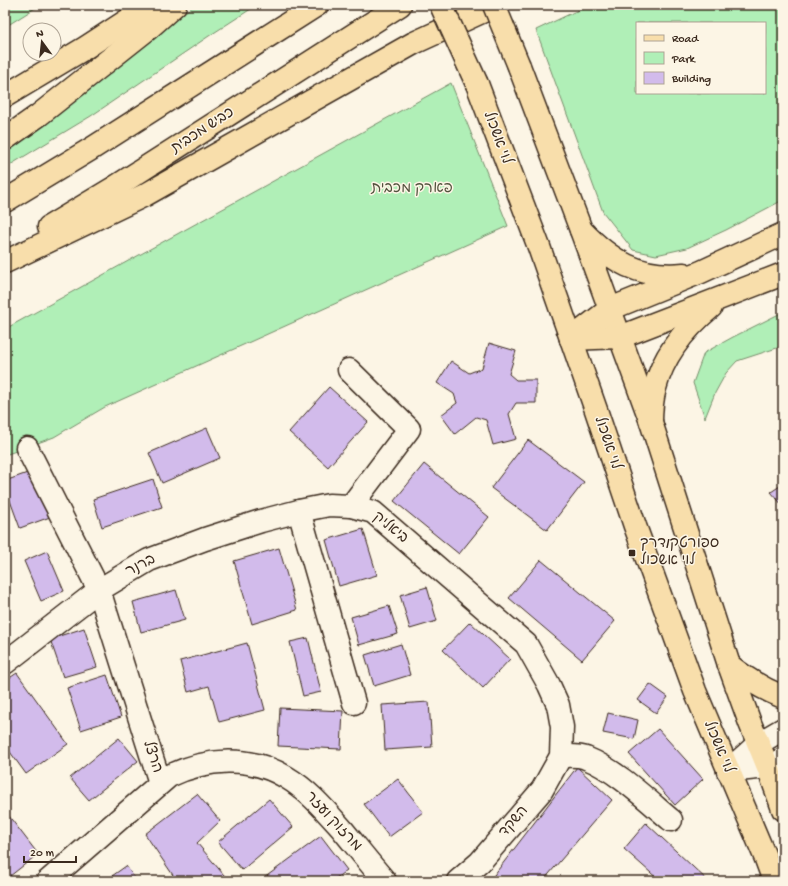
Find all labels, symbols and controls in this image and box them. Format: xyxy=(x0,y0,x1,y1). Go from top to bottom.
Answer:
north arrow xyxy=(22,22,62,62)
legend xyxy=(636,22,766,94)
text: N xyxy=(35,28,45,41)
text: Road xyxy=(672,33,699,47)
text: Park xyxy=(671,53,697,67)
text: Building xyxy=(671,73,711,87)
street label: כביש מכבית xyxy=(167,104,238,159)
street label: לוי אשכול xyxy=(479,109,517,168)
park label: פארק מכבית xyxy=(370,180,453,198)
street label: לוי אשכול xyxy=(590,414,626,473)
street label: ביאליק xyxy=(369,507,412,548)
place label: ספורטק/דרך לוי אשכול xyxy=(640,535,719,570)
marker: ספורטק/דרך לוי אשכול xyxy=(627,548,637,558)
street label: ברנר xyxy=(123,551,159,581)
street label: לוי אשכול xyxy=(699,718,738,777)
street label: הרצל xyxy=(138,738,167,776)
street label: מרזוק ועזר xyxy=(301,788,365,856)
street label: השקד xyxy=(495,802,533,842)
scale bar xyxy=(24,838,76,864)
text: 20 m xyxy=(30,847,55,861)

